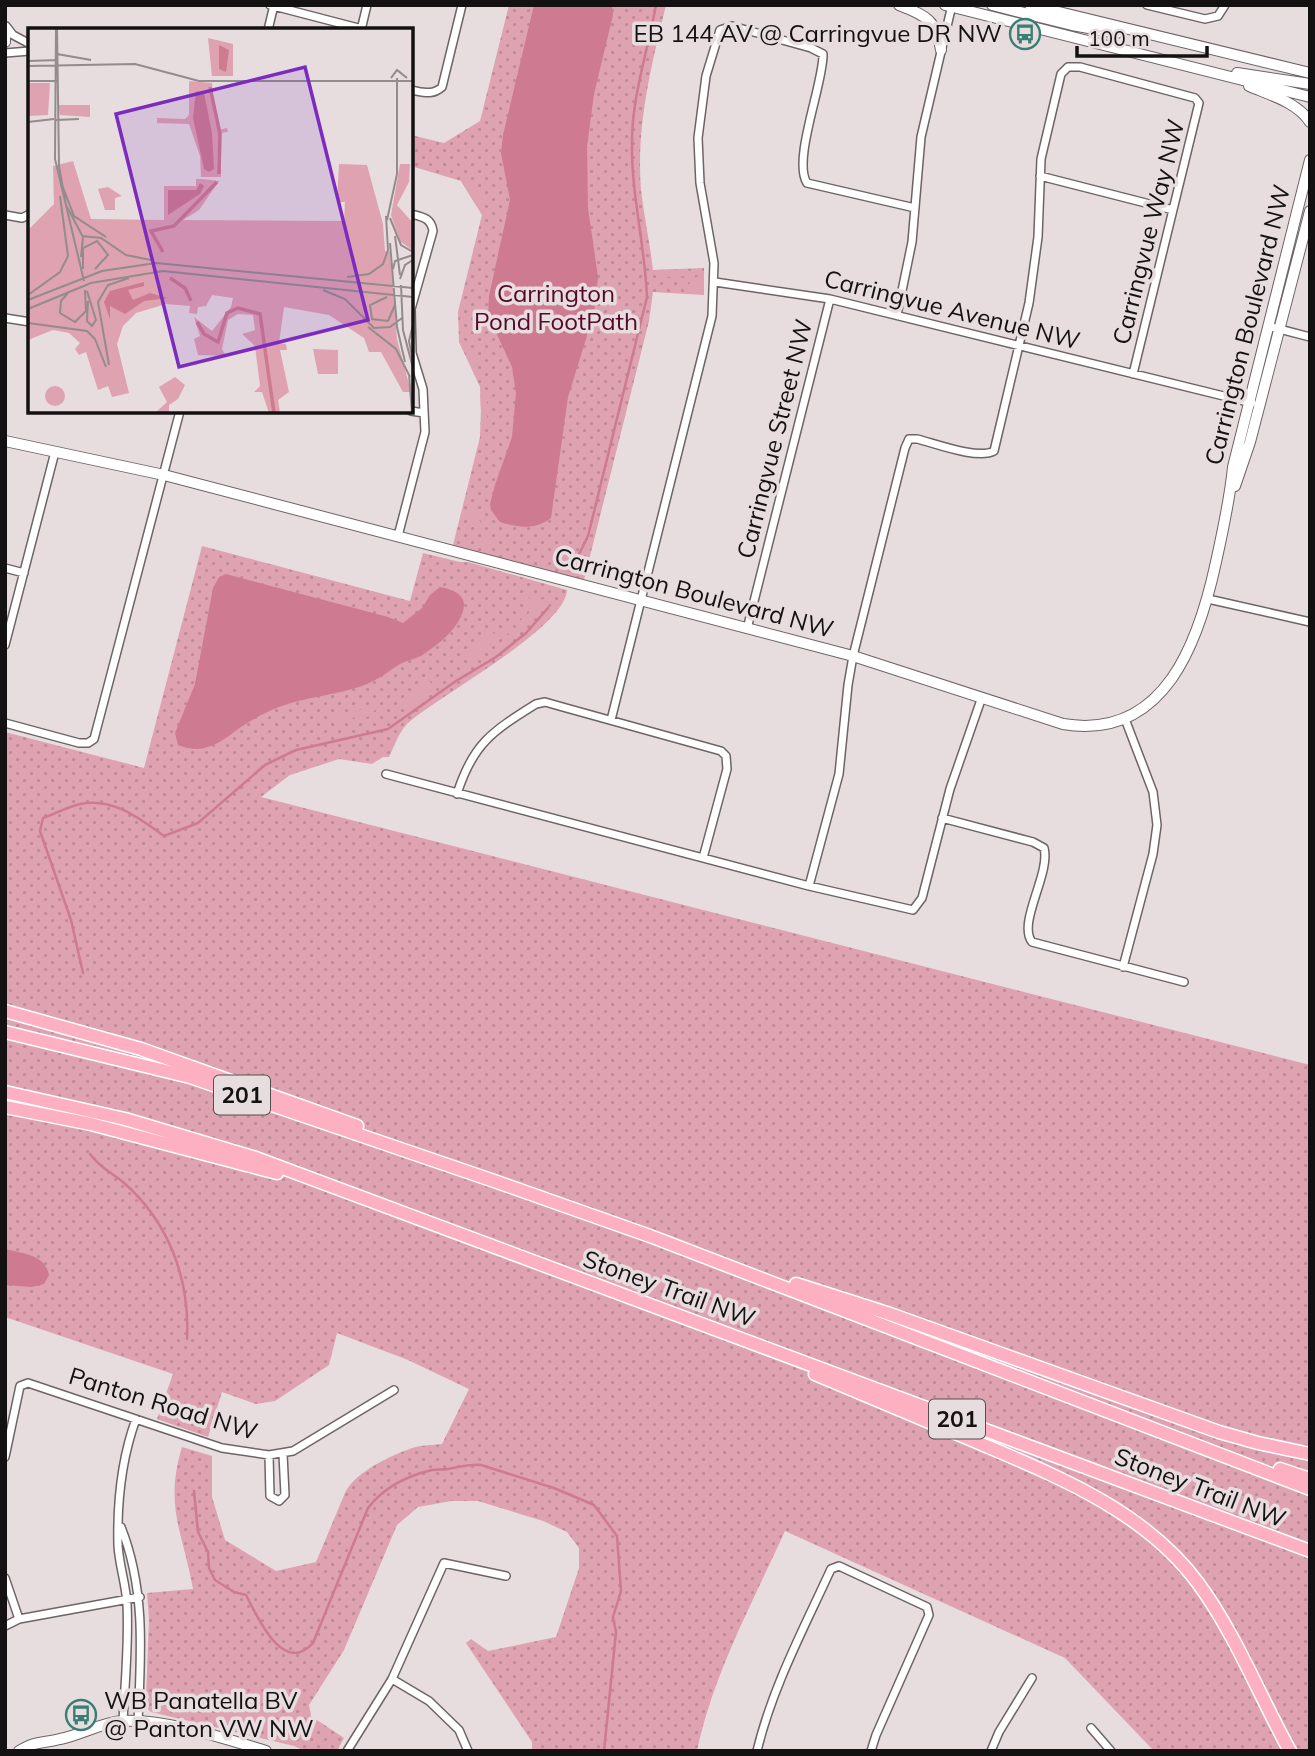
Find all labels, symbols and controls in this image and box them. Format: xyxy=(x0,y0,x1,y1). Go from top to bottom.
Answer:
scale bar xyxy=(1077,14,1206,58)
bus stop icon: EB 144 AV @ Carringvue DR NW xyxy=(1008,17,1042,51)
place label: EB 144 AV @ Carringvue DR NW xyxy=(634,18,1002,48)
text: 100 m xyxy=(1088,25,1150,51)
inset map xyxy=(28,28,413,413)
street label: Carringvue Way NW xyxy=(1106,116,1191,348)
street label: Carrington Boulevard NW xyxy=(1198,182,1296,468)
street label: Carringvue Avenue NW xyxy=(821,263,1083,355)
park label: Carrington Pond FootPath xyxy=(474,278,638,336)
street label: Carringvue Street NW xyxy=(730,316,818,561)
street label: Carrington Boulevard NW xyxy=(551,540,837,644)
road number: 201 xyxy=(214,1076,270,1114)
street label: Stoney Trail NW xyxy=(579,1243,759,1333)
street label: Panton Road NW xyxy=(65,1360,261,1446)
road number: 201 xyxy=(929,1400,985,1438)
street label: Stoney Trail NW xyxy=(1111,1441,1290,1533)
place label: WB Panatella BV @ Panton VW NW xyxy=(104,1685,314,1743)
bus stop icon: WB Panatella BV @ Panton VW NW xyxy=(64,1698,98,1732)

